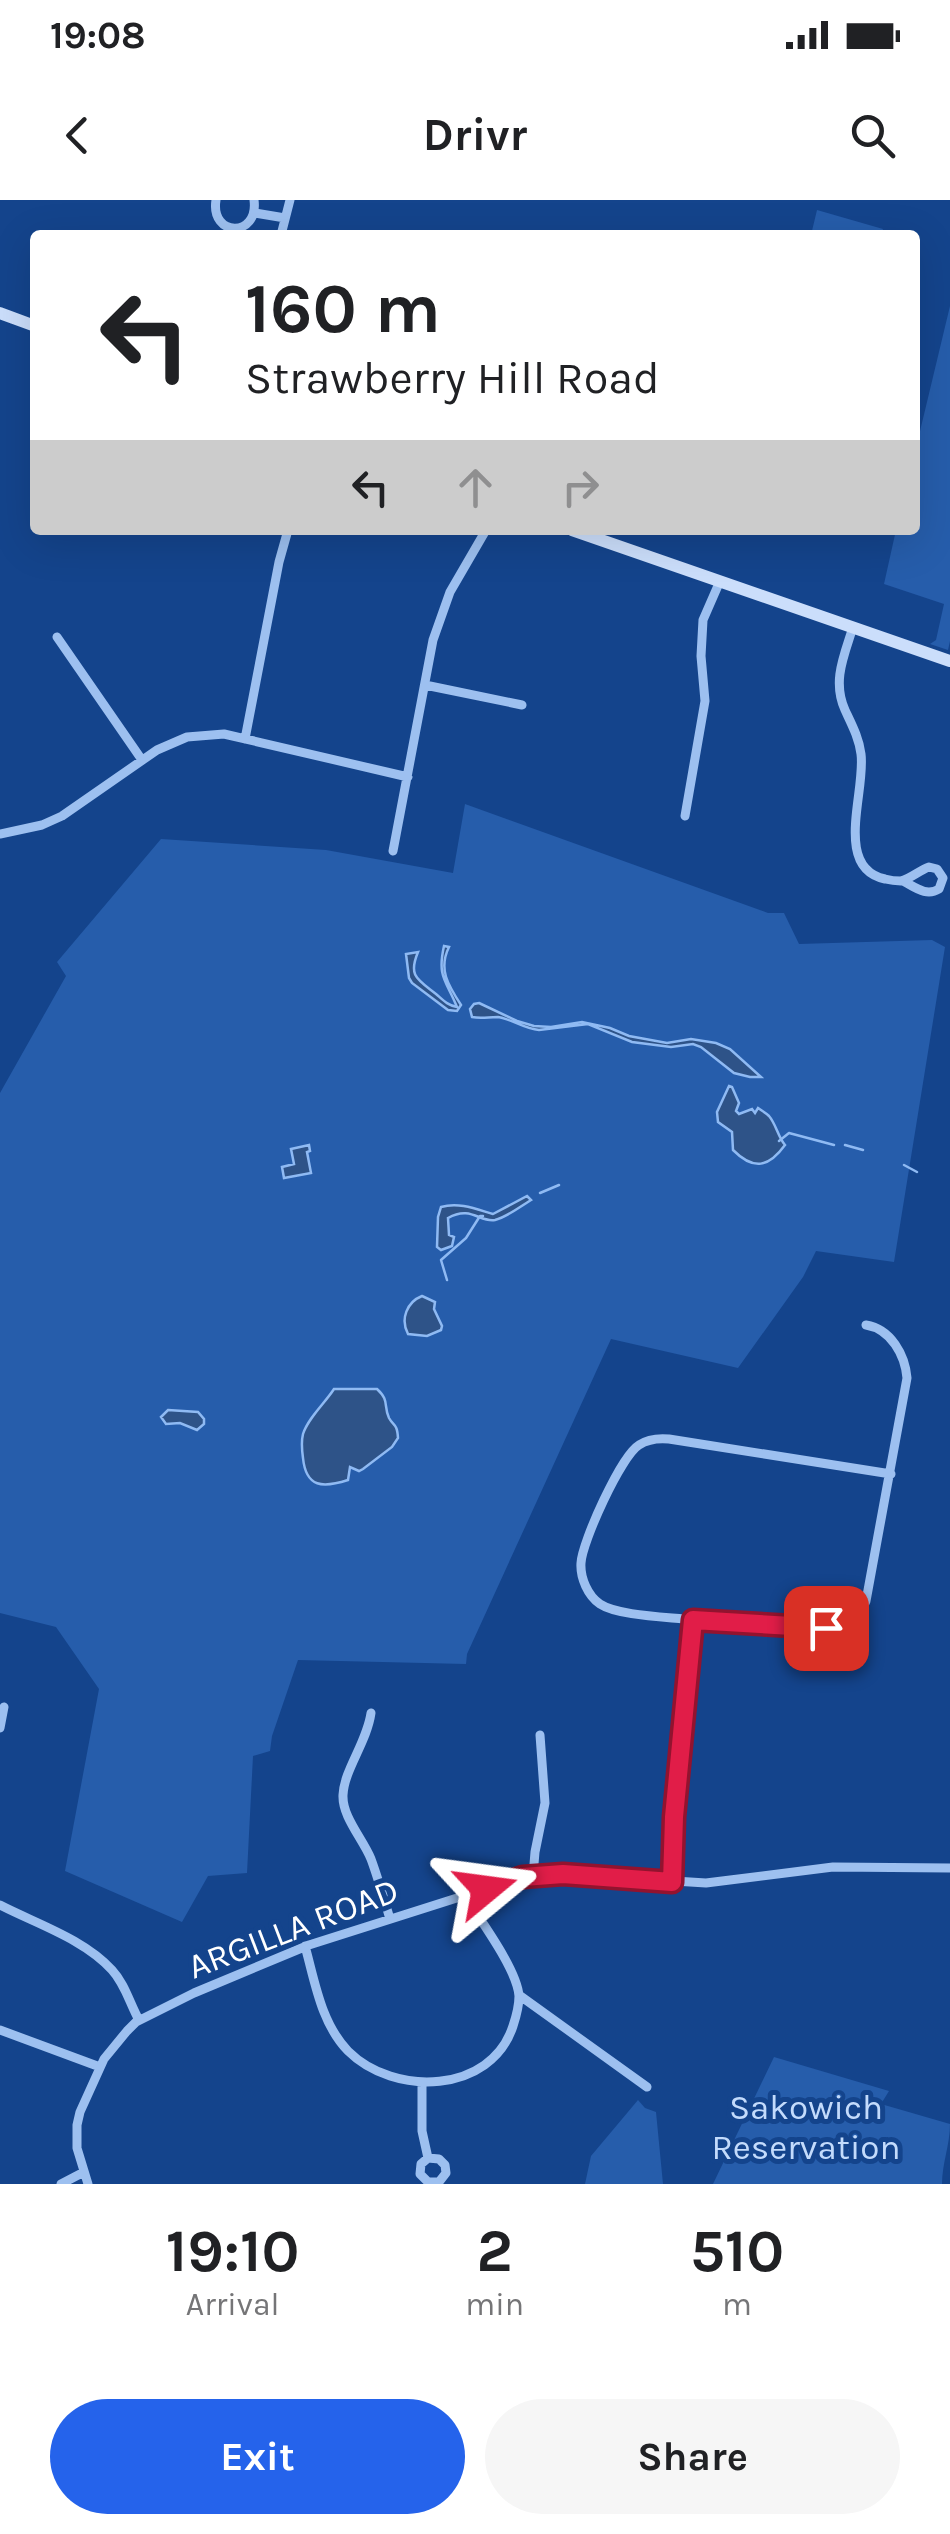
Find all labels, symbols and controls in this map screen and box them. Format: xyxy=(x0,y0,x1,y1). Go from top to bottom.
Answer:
text: 19:08 xyxy=(50,13,146,58)
icon: back xyxy=(50,108,105,163)
icon: search xyxy=(845,108,900,163)
text: Drivr xyxy=(423,109,527,161)
text: 160 m xyxy=(245,268,441,350)
icon: left xyxy=(80,270,210,400)
text: Strawberry Hill Road xyxy=(245,352,660,404)
icon: left xyxy=(343,460,398,515)
icon: ahead xyxy=(448,460,503,515)
icon: right xyxy=(553,460,608,515)
pin xyxy=(784,1586,869,1671)
icon: arrive xyxy=(799,1601,854,1656)
position arrow xyxy=(434,1837,538,1941)
street label: ARGILLA ROAD xyxy=(182,1869,404,1987)
park label: Sakowich Reservation xyxy=(711,2087,901,2168)
text: 19:10 xyxy=(166,2216,299,2286)
text: 2 xyxy=(476,2216,513,2286)
text: 510 xyxy=(690,2216,784,2286)
text: Arrival xyxy=(186,2286,279,2323)
text: min xyxy=(465,2286,524,2323)
text: m xyxy=(722,2286,752,2323)
button: Exit xyxy=(50,2399,465,2514)
button: Share xyxy=(485,2399,900,2514)

